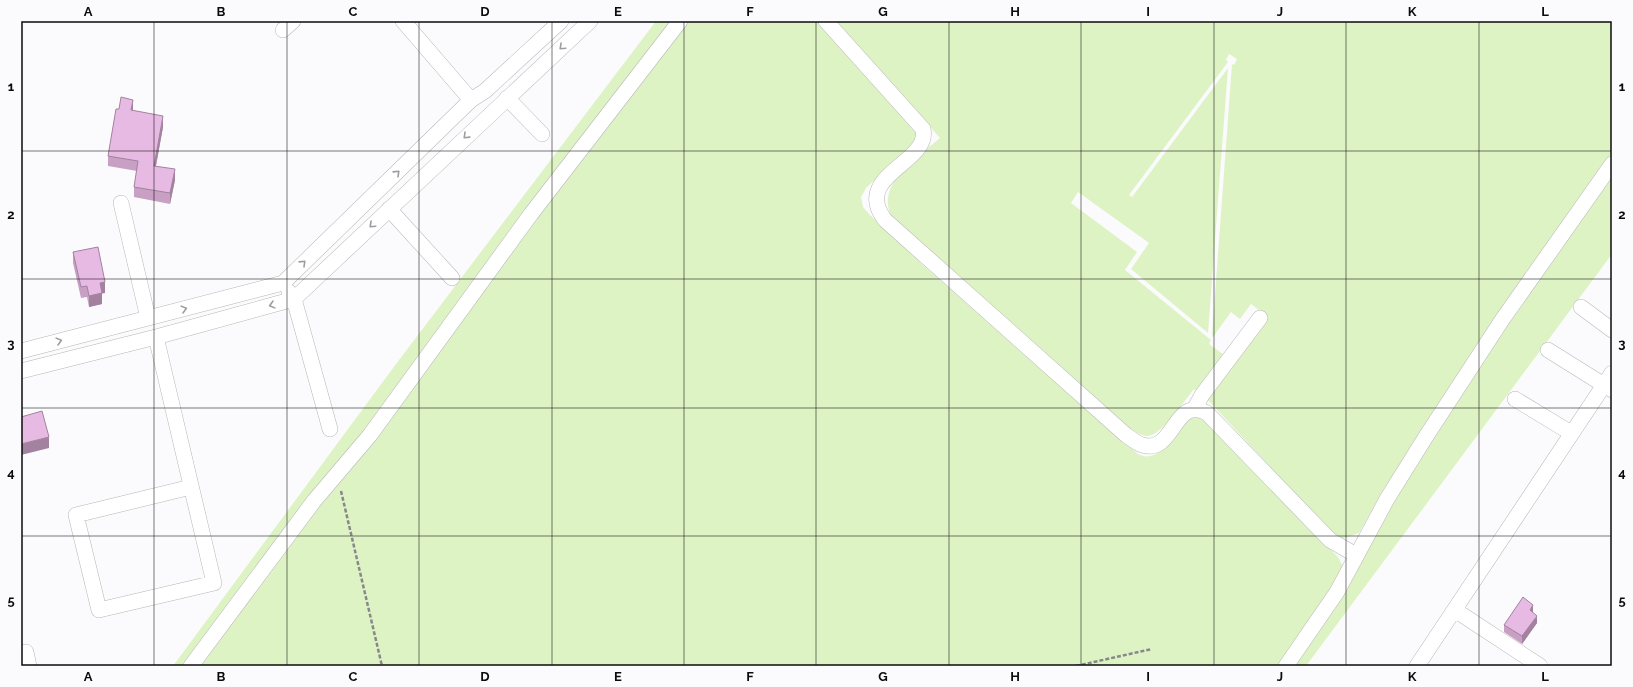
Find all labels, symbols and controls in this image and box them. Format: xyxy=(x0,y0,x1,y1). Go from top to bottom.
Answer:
text: A xyxy=(84,4,93,19)
text: B xyxy=(217,4,226,19)
text: C xyxy=(349,4,358,19)
text: D xyxy=(480,4,490,19)
text: E xyxy=(614,4,622,19)
text: F xyxy=(746,4,754,19)
text: G xyxy=(878,4,888,19)
text: H xyxy=(1010,4,1020,19)
text: I xyxy=(1146,4,1150,19)
text: J xyxy=(1277,4,1283,19)
text: K xyxy=(1408,4,1417,19)
text: L xyxy=(1541,4,1549,19)
one-way arrow xyxy=(559,43,566,50)
text: 1 xyxy=(8,79,15,94)
text: 1 xyxy=(1619,79,1626,94)
one-way arrow xyxy=(463,131,471,139)
one-way arrow xyxy=(392,170,400,178)
text: 2 xyxy=(7,207,15,222)
text: 2 xyxy=(1618,207,1626,222)
one-way arrow xyxy=(369,221,377,228)
one-way arrow xyxy=(298,260,306,268)
one-way arrow xyxy=(269,300,276,309)
one-way arrow xyxy=(181,305,188,313)
text: 3 xyxy=(7,336,15,351)
text: 3 xyxy=(1618,336,1626,351)
one-way arrow xyxy=(56,338,62,346)
text: 4 xyxy=(7,465,15,480)
text: 4 xyxy=(1618,465,1626,480)
text: 5 xyxy=(7,593,15,608)
text: 5 xyxy=(1618,593,1626,608)
text: A xyxy=(84,669,93,684)
text: B xyxy=(217,669,226,684)
text: C xyxy=(349,669,358,684)
text: D xyxy=(480,669,490,684)
text: E xyxy=(614,669,622,684)
text: F xyxy=(746,669,754,684)
text: G xyxy=(878,669,888,684)
text: H xyxy=(1010,669,1020,684)
text: I xyxy=(1146,669,1150,684)
text: J xyxy=(1277,669,1283,684)
text: K xyxy=(1408,669,1417,684)
text: L xyxy=(1541,669,1549,684)

